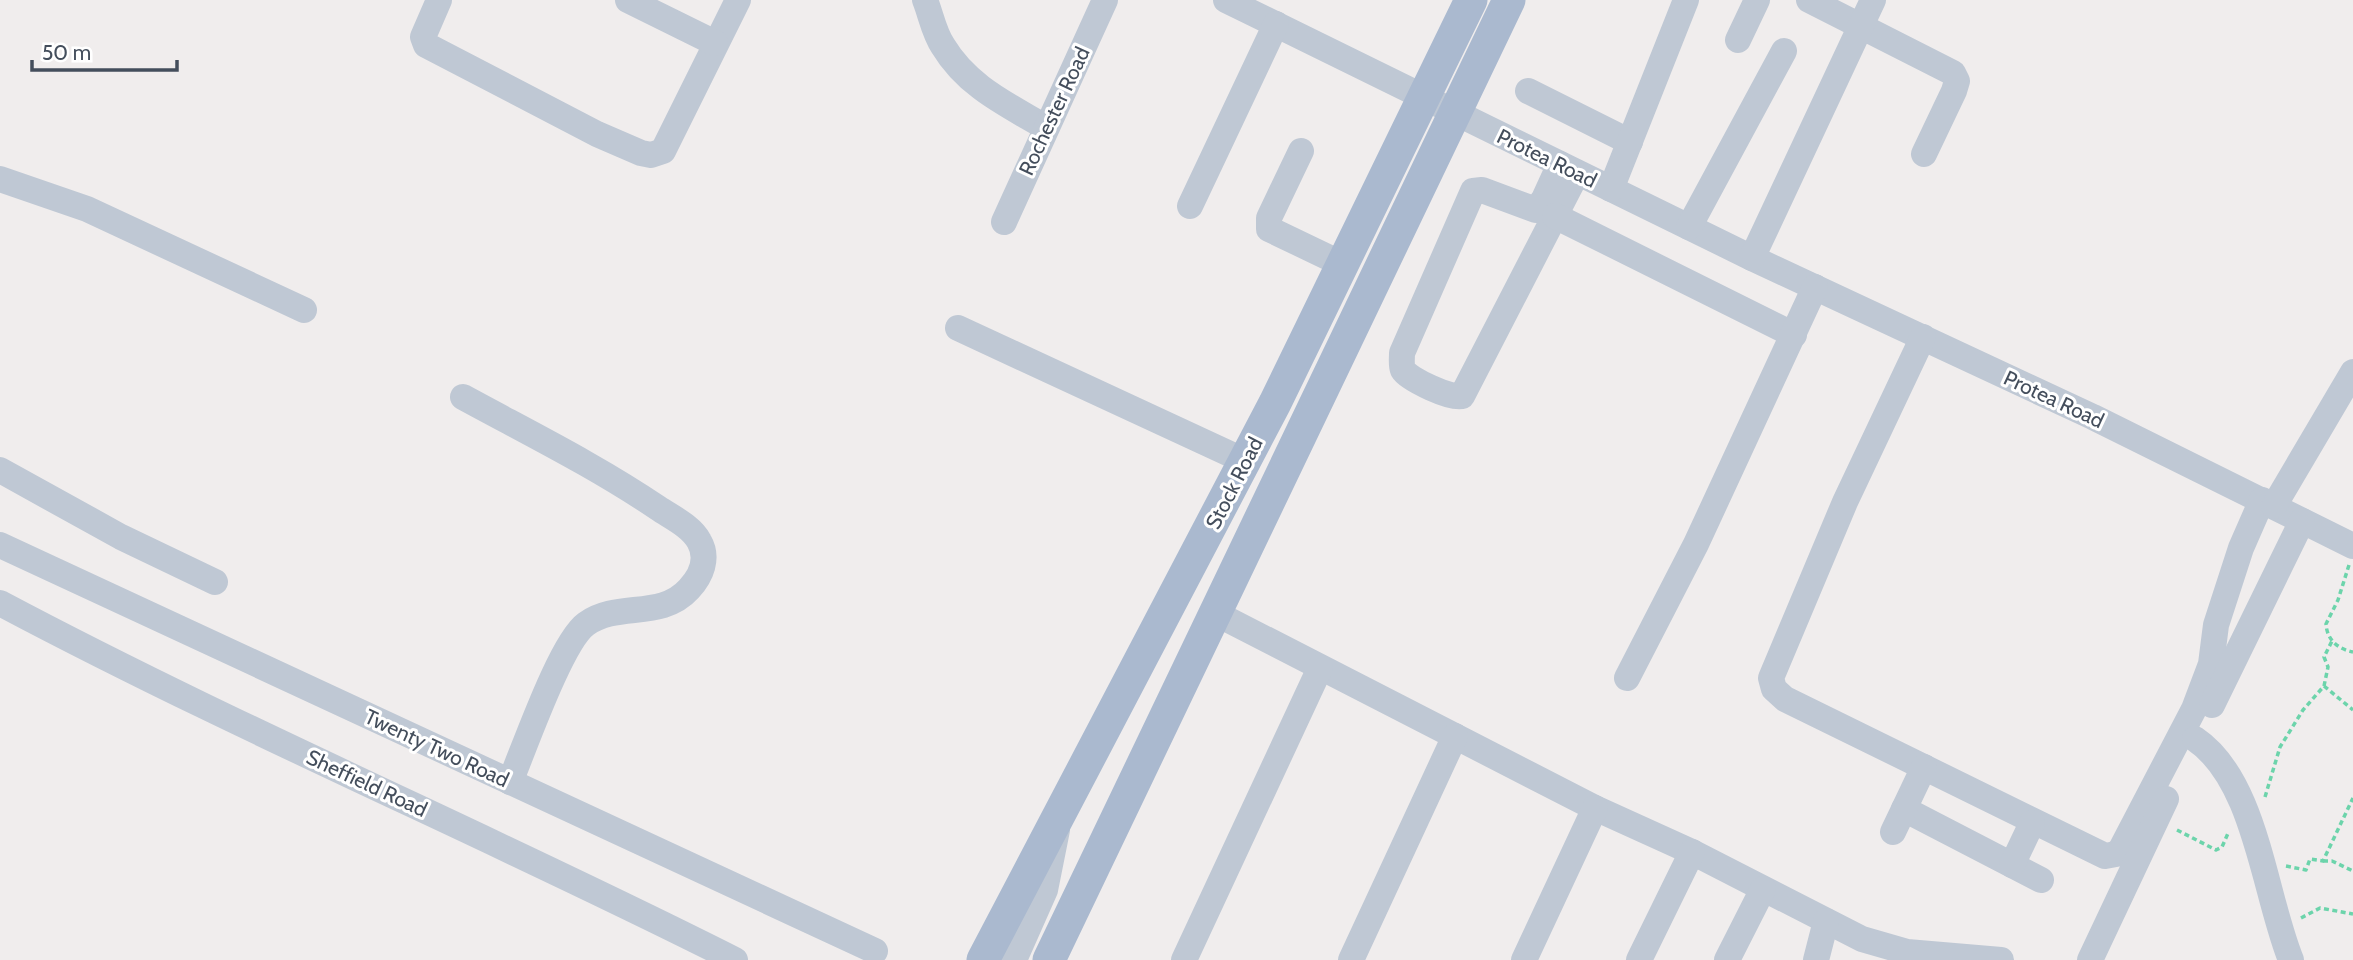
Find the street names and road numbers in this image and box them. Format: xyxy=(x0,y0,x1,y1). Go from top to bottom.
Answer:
street label: Rochester Road xyxy=(1013,43,1095,179)
street label: Protea Road xyxy=(1493,123,1601,193)
street label: Protea Road xyxy=(2000,365,2108,433)
street label: Stock Road xyxy=(1200,433,1268,533)
street label: Twenty Two Road xyxy=(361,704,513,792)
street label: Sheffield Road xyxy=(303,744,431,822)

